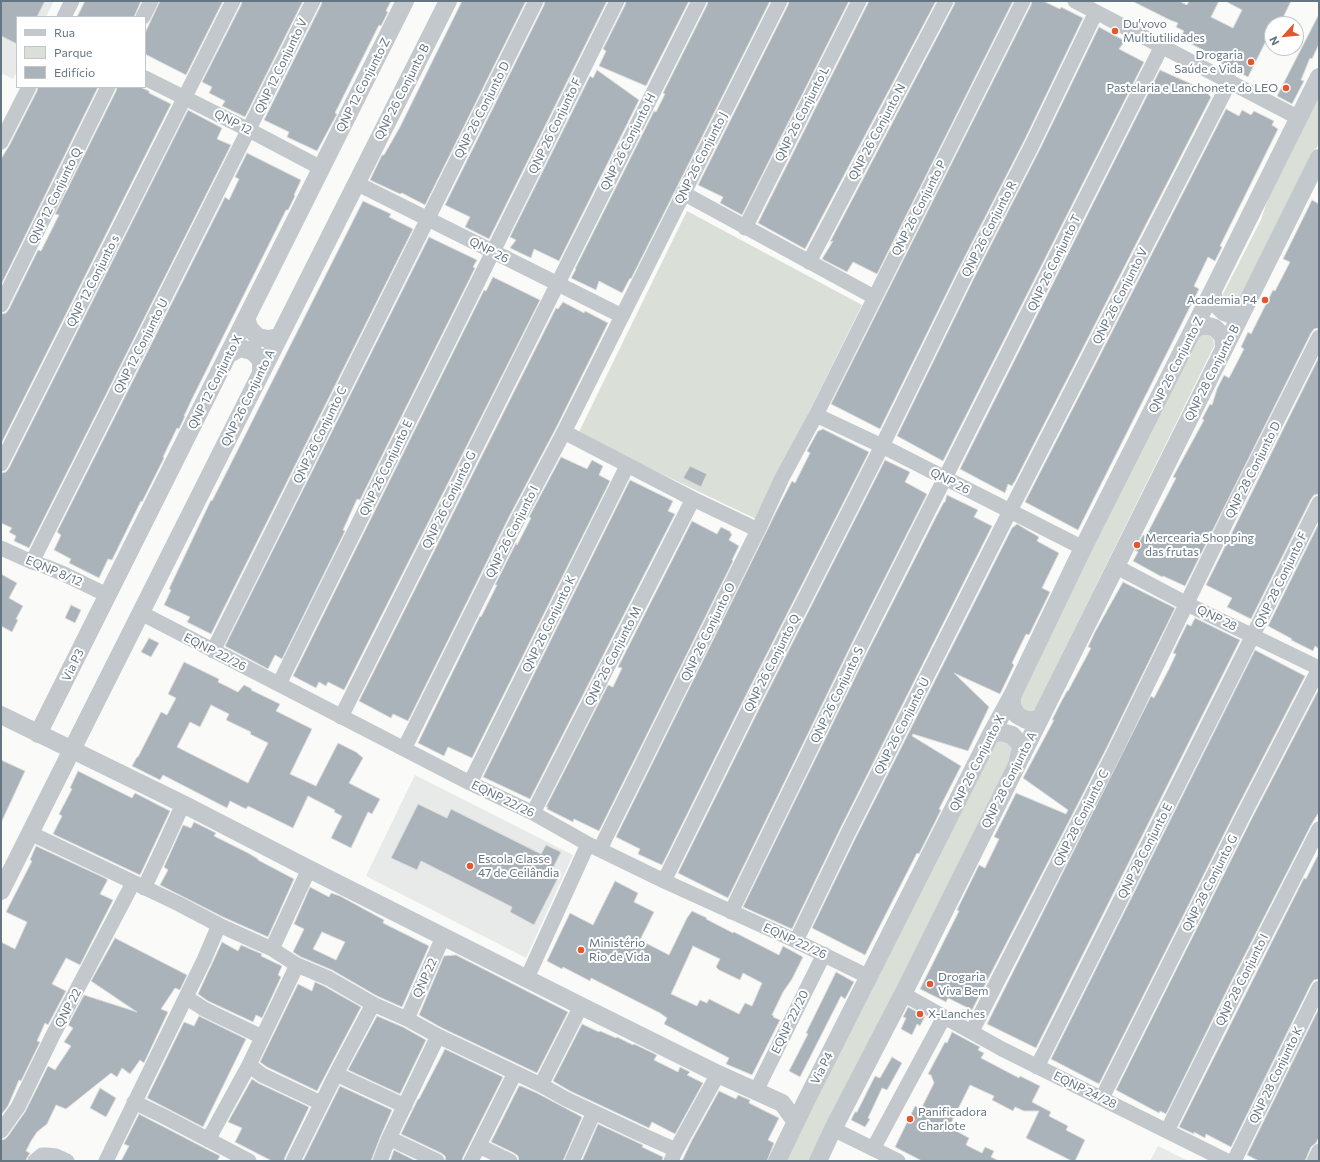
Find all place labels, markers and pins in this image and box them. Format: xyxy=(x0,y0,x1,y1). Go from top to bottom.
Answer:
place label: Du'vovo Multiutilidades xyxy=(1123,17,1205,45)
marker: Du'vovo Multiutilidades xyxy=(1110,26,1120,36)
place label: Drogaria Saúde e Vida xyxy=(1174,48,1243,76)
marker: Drogaria Saúde e Vida xyxy=(1246,57,1256,67)
place label: Pastelaria e Lanchonete do LEO xyxy=(1106,81,1278,95)
marker: Pastelaria e Lanchonete do LEO xyxy=(1281,83,1291,93)
place label: Academia P4 xyxy=(1187,293,1257,307)
marker: Academia P4 xyxy=(1260,295,1270,305)
place label: Mercearia Shopping das frutas xyxy=(1145,531,1254,559)
marker: Mercearia Shopping das frutas xyxy=(1132,540,1142,550)
place label: Escola Classe 47 de Ceilândia xyxy=(478,852,559,880)
marker: Escola Classe 47 de Ceilândia xyxy=(465,861,475,871)
place label: Ministério Rio de Vida xyxy=(589,936,650,964)
marker: Ministério Rio de Vida xyxy=(576,945,586,955)
place label: Drogaria Viva Bem xyxy=(938,970,988,998)
marker: Drogaria Viva Bem xyxy=(925,979,935,989)
place label: X-Lanches xyxy=(928,1007,985,1021)
marker: X-Lanches xyxy=(915,1009,925,1019)
place label: Panificadora Charlote xyxy=(918,1105,987,1133)
marker: Panificadora Charlote xyxy=(905,1114,915,1124)

